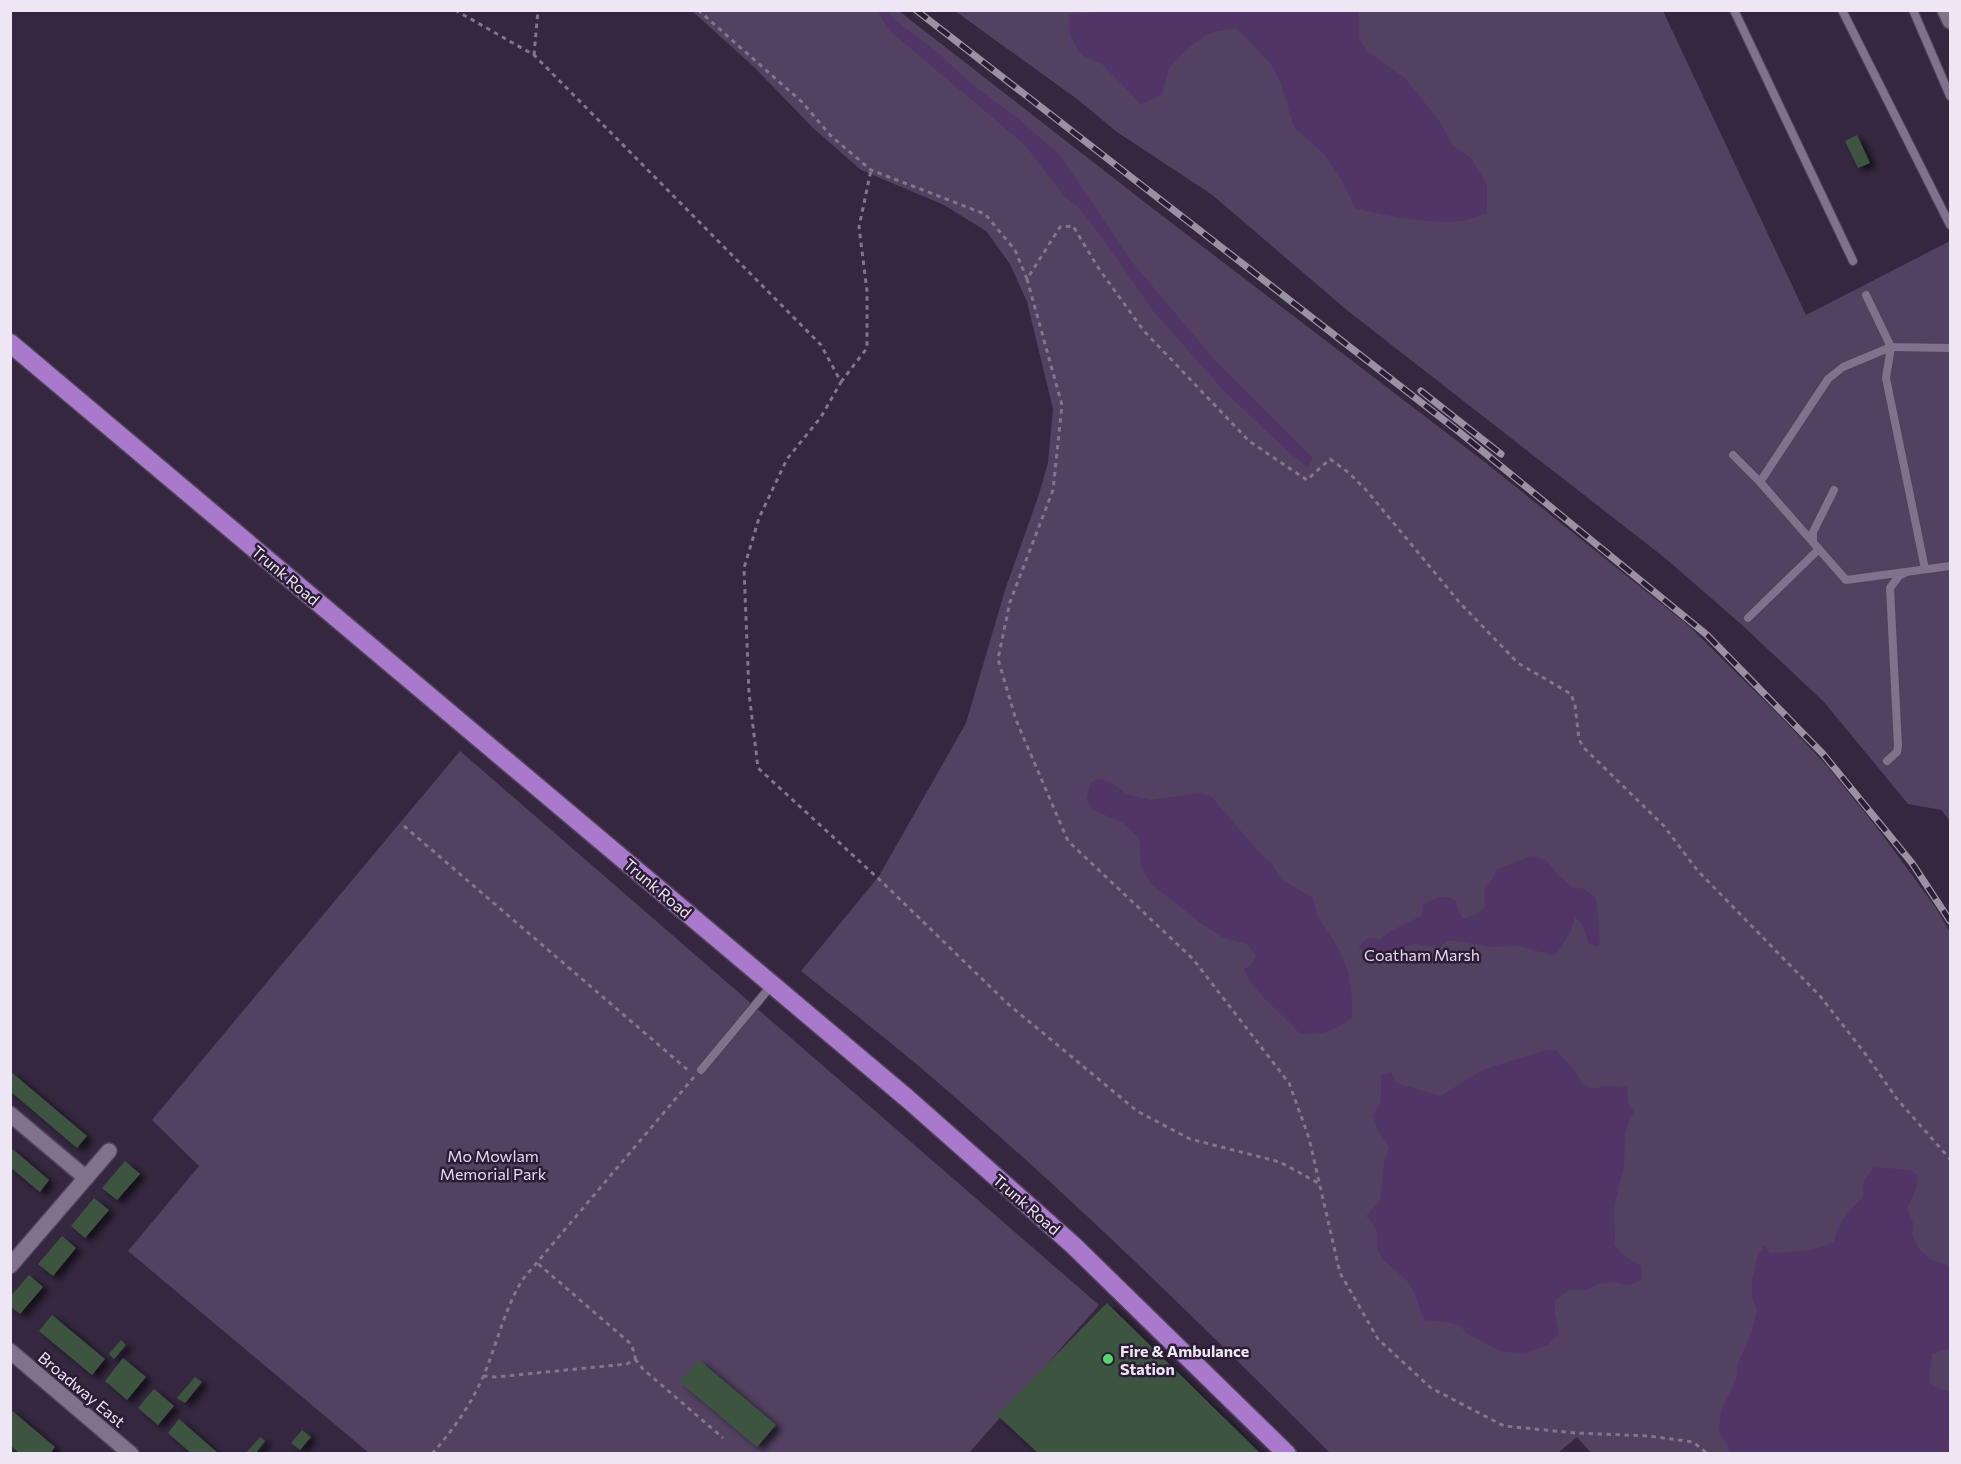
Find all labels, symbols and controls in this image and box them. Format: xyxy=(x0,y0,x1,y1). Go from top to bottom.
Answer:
street label: Trunk Road xyxy=(248,541,324,609)
street label: Trunk Road xyxy=(620,854,696,922)
park label: Coatham Marsh xyxy=(1364,945,1480,964)
park label: Mo Mowlam Memorial Park xyxy=(440,1146,547,1183)
street label: Trunk Road xyxy=(990,1170,1064,1238)
place label: Fire & Ambulance Station xyxy=(1120,1341,1249,1378)
street label: Broadway East xyxy=(35,1347,130,1431)
marker: Fire & Ambulance Station xyxy=(1101,1352,1115,1366)

